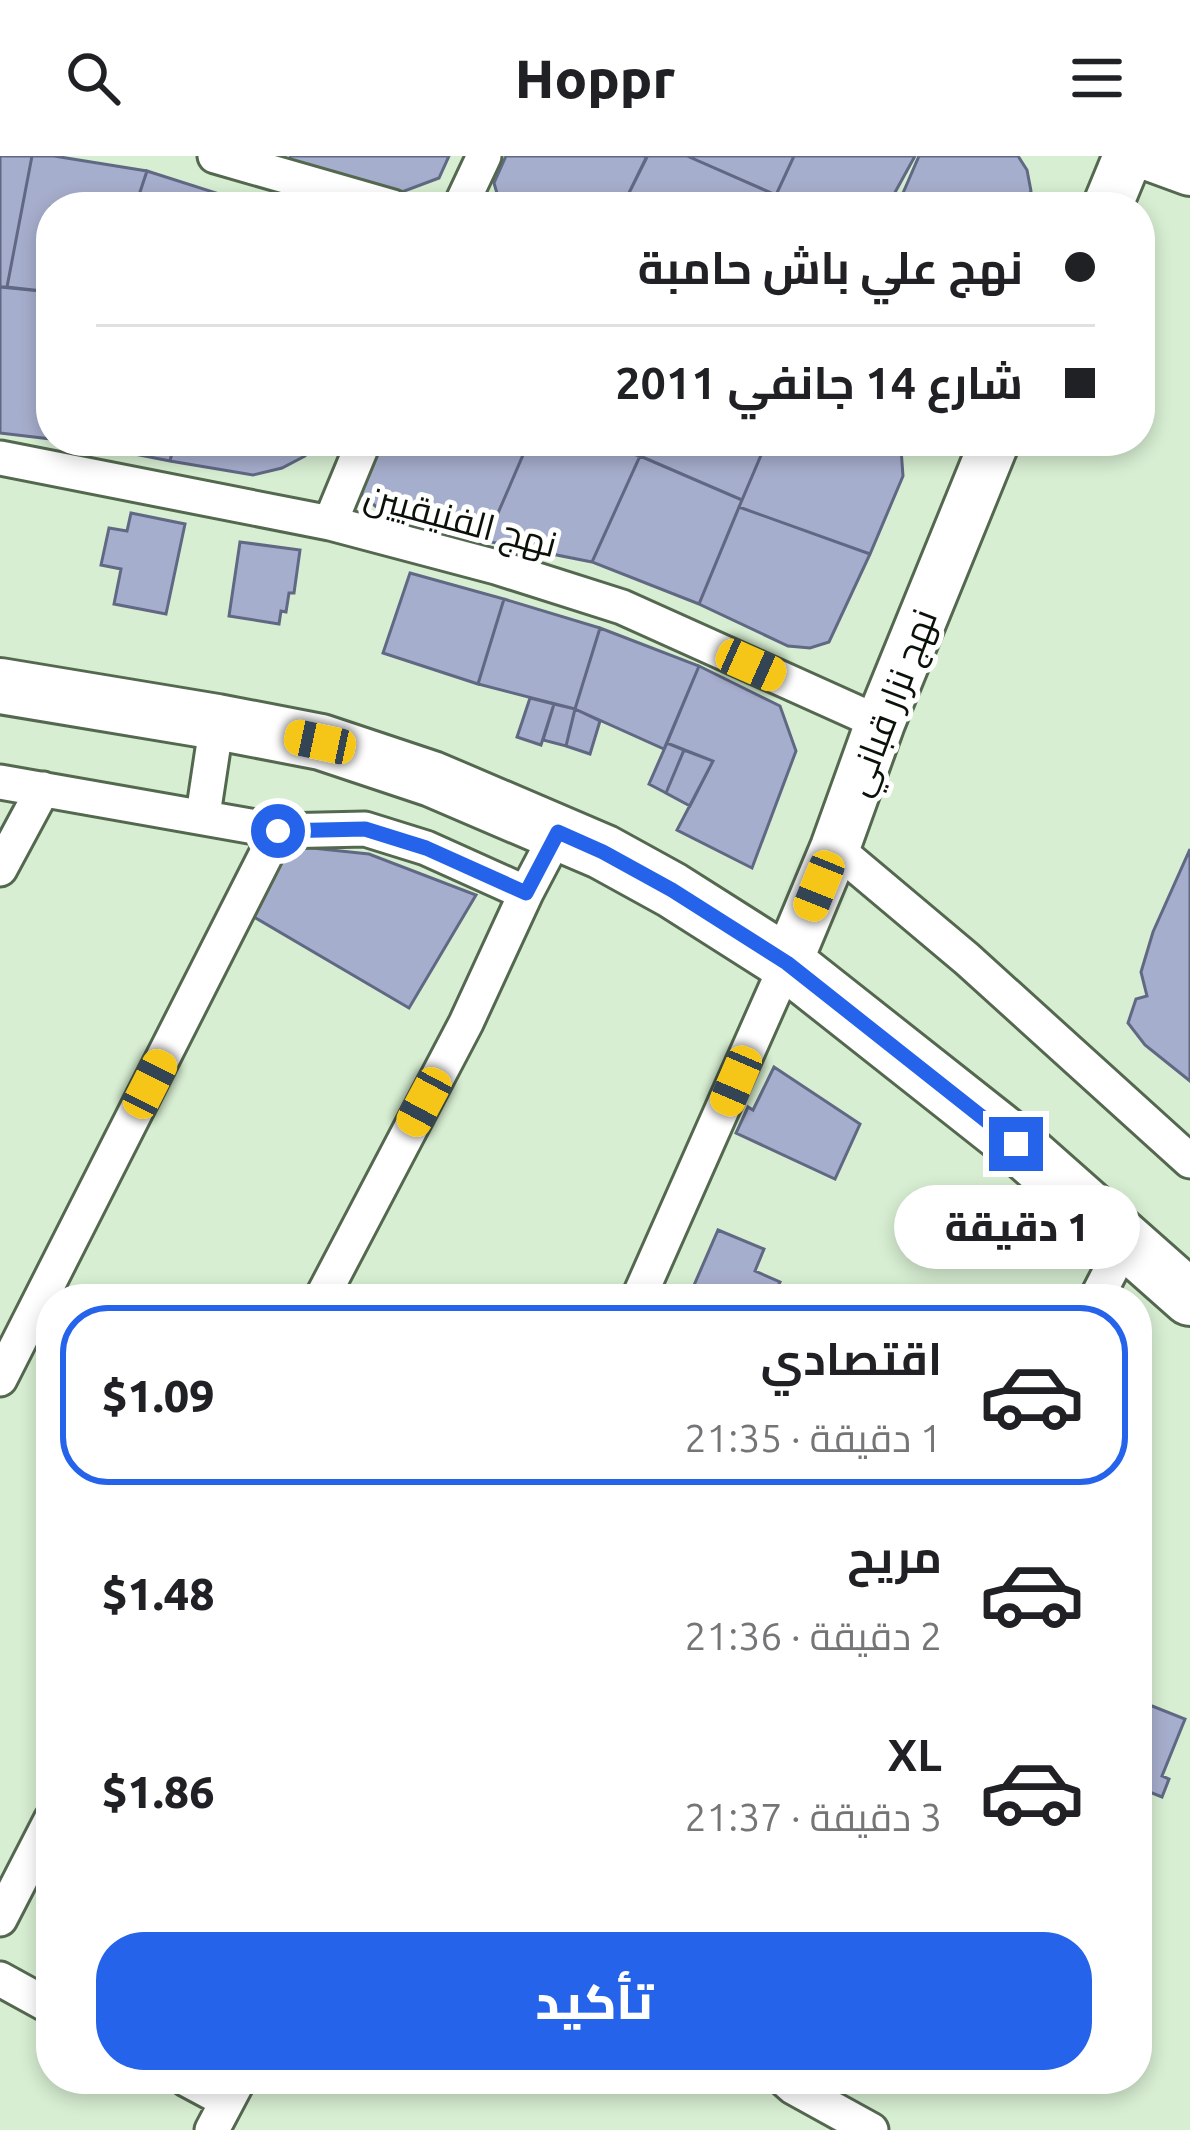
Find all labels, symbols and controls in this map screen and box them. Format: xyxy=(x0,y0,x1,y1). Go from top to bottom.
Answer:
icon: search xyxy=(60,45,126,111)
icon: menu xyxy=(1064,45,1130,111)
text: Hoppr xyxy=(515,48,675,108)
text: نهج علي باش حامبة xyxy=(638,242,1023,293)
text: شارع 14 جانفي 2011 xyxy=(615,357,1023,408)
street label: نهج الفنيقيين xyxy=(359,474,562,569)
street label: نهج نزار قباني xyxy=(836,603,953,804)
car xyxy=(711,634,791,696)
car xyxy=(281,717,359,767)
route start xyxy=(251,804,305,858)
car xyxy=(789,846,849,926)
car xyxy=(705,1041,767,1121)
car xyxy=(118,1044,182,1124)
car xyxy=(391,1062,457,1142)
route end xyxy=(989,1117,1043,1171)
callout: 1 دقيقة xyxy=(893,1186,1139,1270)
text: 1 دقيقة xyxy=(945,1205,1089,1248)
text: اقتصادي xyxy=(761,1333,942,1384)
icon: car xyxy=(978,1341,1086,1449)
text: $1.09 xyxy=(102,1370,215,1421)
text: 1 دقيقة · 21:35 xyxy=(685,1416,942,1459)
text: مريح xyxy=(847,1531,942,1582)
icon: car xyxy=(978,1539,1086,1647)
text: $1.48 xyxy=(102,1568,215,1619)
text: 2 دقيقة · 21:36 xyxy=(685,1614,942,1657)
text: XL xyxy=(888,1729,942,1780)
icon: car xyxy=(978,1737,1086,1845)
text: $1.86 xyxy=(102,1766,215,1817)
text: 3 دقيقة · 21:37 xyxy=(685,1795,942,1838)
button: تأكيد xyxy=(96,1932,1092,2070)

